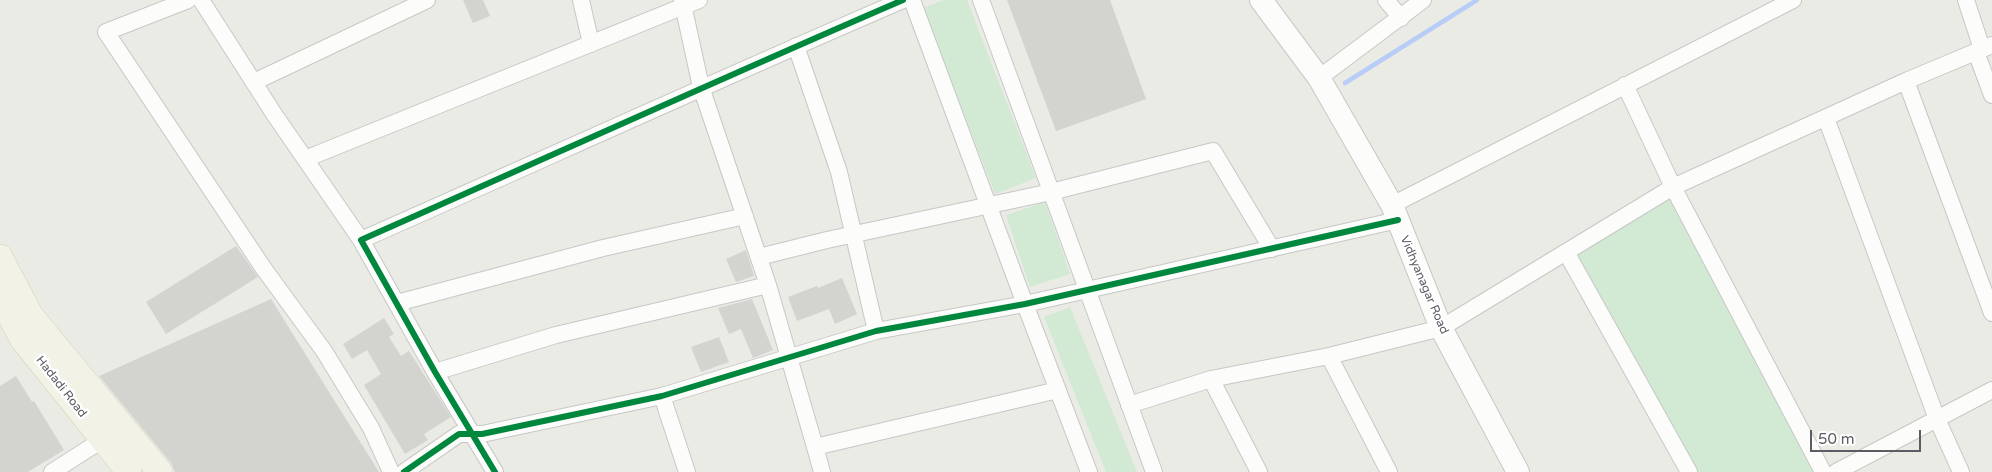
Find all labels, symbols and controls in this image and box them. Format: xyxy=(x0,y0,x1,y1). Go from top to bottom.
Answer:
street label: Vidhyanagar Road xyxy=(1397,234,1451,336)
street label: Hadadi Road xyxy=(33,353,89,421)
scale bar xyxy=(1812,420,1923,452)
text: 50 m xyxy=(1818,430,1855,448)

